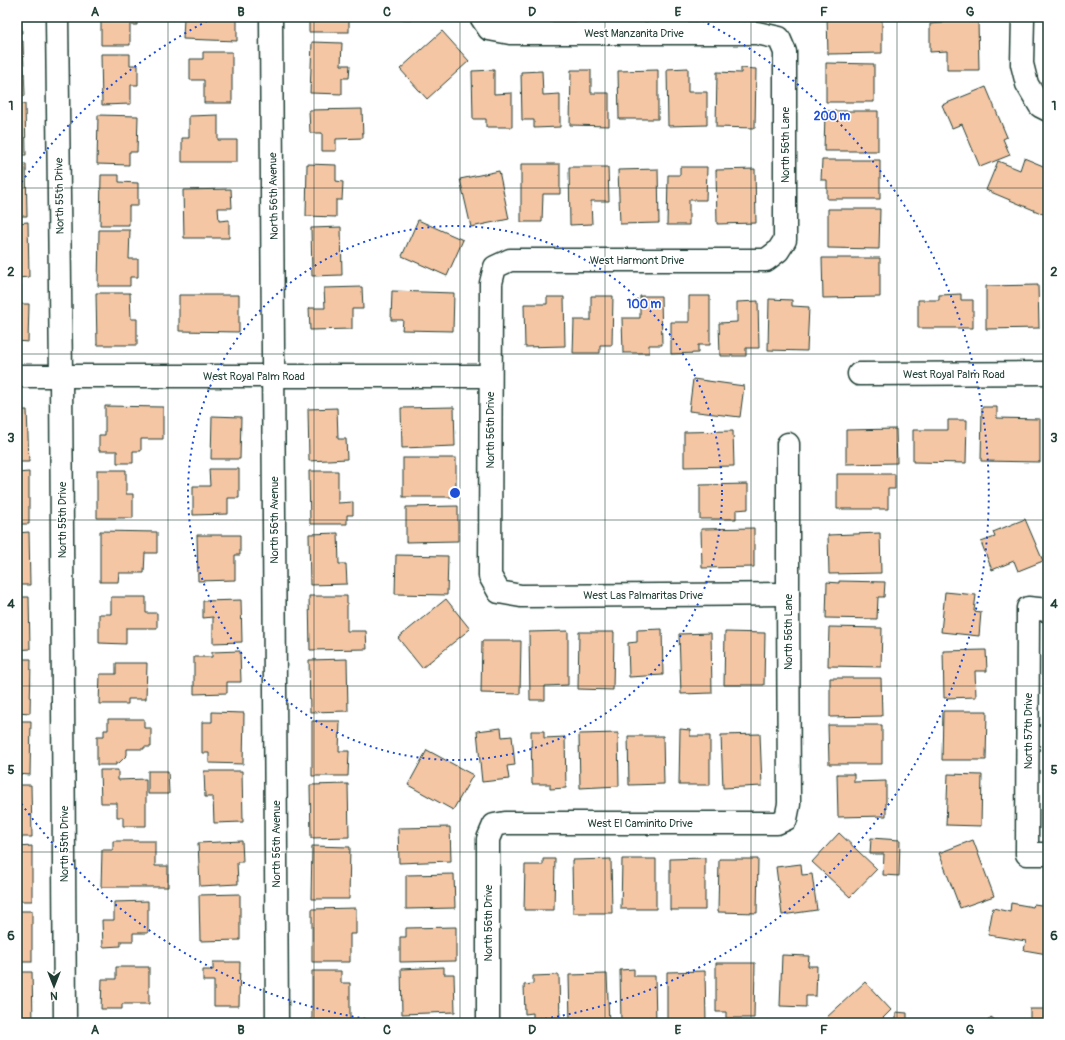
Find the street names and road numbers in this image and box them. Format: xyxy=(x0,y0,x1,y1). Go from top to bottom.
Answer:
street label: West Manzanita Drive xyxy=(584,27,684,40)
street label: North 56th Lane xyxy=(779,106,792,183)
street label: North 56th Avenue xyxy=(266,152,281,240)
street label: North 55th Drive xyxy=(52,157,67,234)
street label: West Harmont Drive xyxy=(590,254,685,267)
street label: West Royal Palm Road xyxy=(903,368,1005,381)
street label: West Royal Palm Road xyxy=(203,370,305,383)
street label: North 56th Drive xyxy=(484,391,497,469)
street label: North 56th Avenue xyxy=(268,476,281,564)
street label: North 55th Drive xyxy=(56,481,69,558)
street label: West Las Palmaritas Drive xyxy=(583,589,703,602)
street label: North 56th Lane xyxy=(782,593,795,670)
street label: North 57th Drive xyxy=(1022,692,1035,769)
street label: North 56th Avenue xyxy=(270,800,283,888)
street label: North 55th Drive xyxy=(58,805,71,882)
street label: West El Caminito Drive xyxy=(587,817,693,830)
street label: North 56th Drive xyxy=(482,884,495,962)

